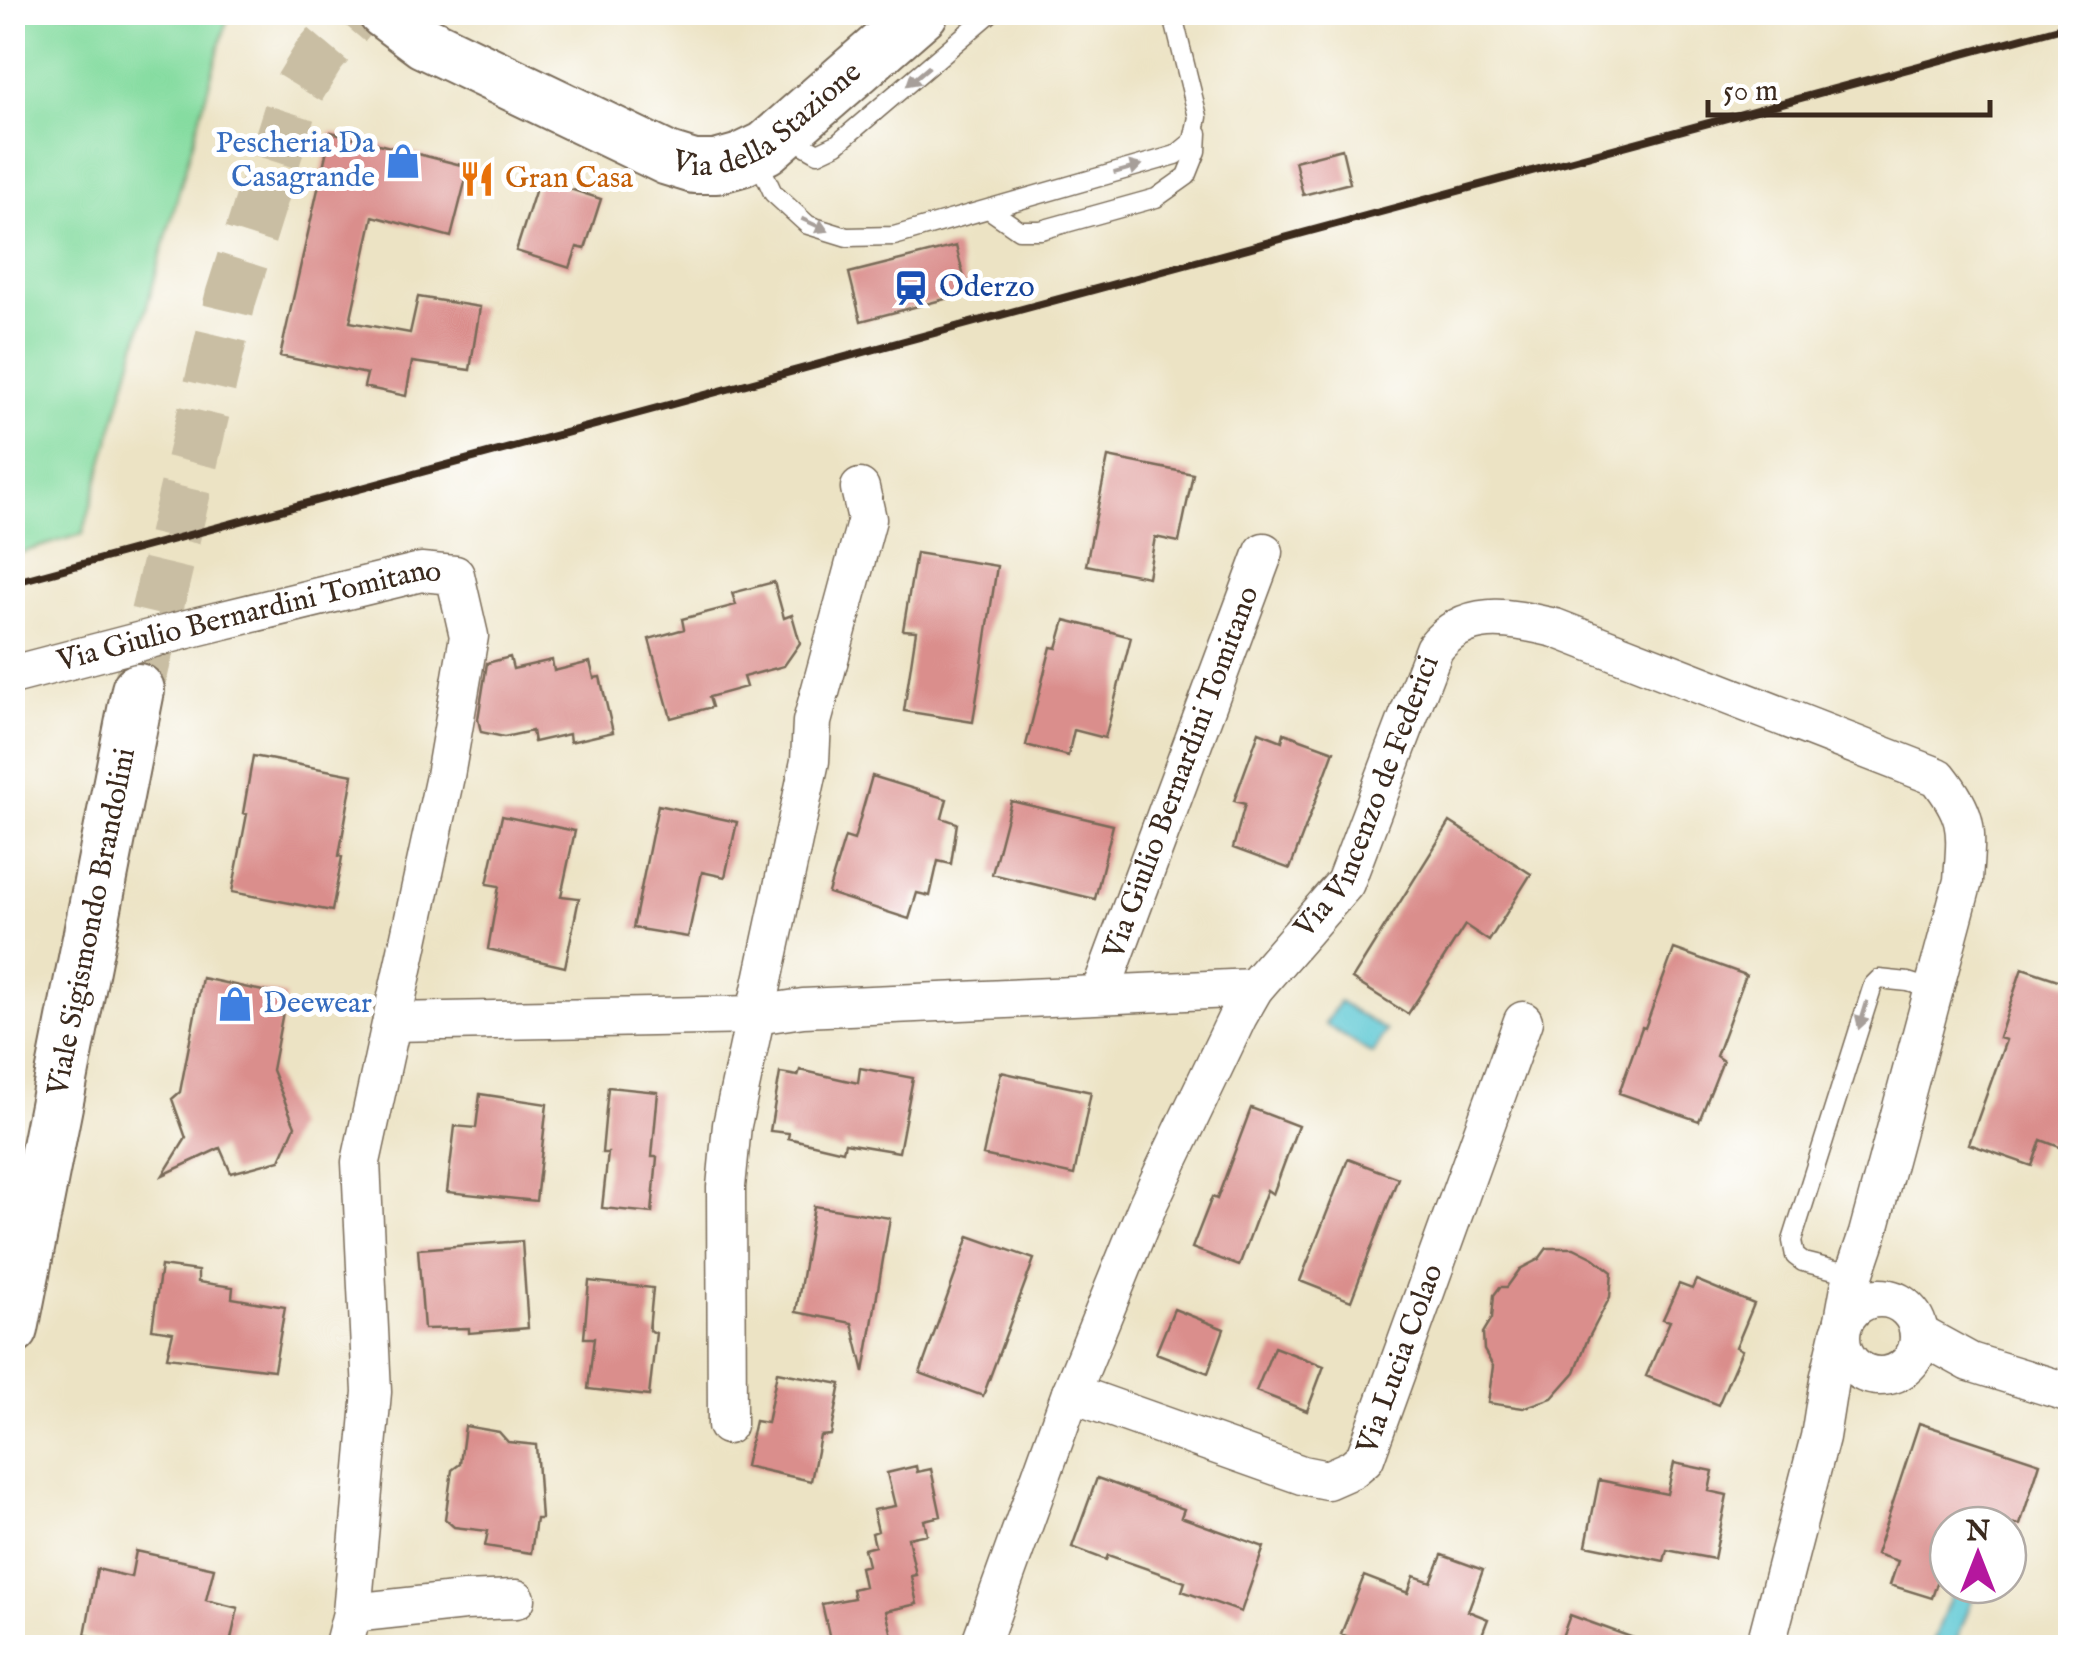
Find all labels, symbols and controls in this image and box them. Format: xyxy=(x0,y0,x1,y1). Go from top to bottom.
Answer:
street label: Via della Stazione xyxy=(666,54,870,186)
scale bar xyxy=(1708,55,1990,117)
one-way arrow xyxy=(906,64,931,86)
text: 50 m xyxy=(1723,73,1778,111)
place label: Pescheria Da Casagrande xyxy=(216,125,375,197)
shop icon: Pescheria Da Casagrande xyxy=(384,142,422,180)
restaurant icon: Gran Casa xyxy=(458,160,496,198)
place label: Gran Casa xyxy=(505,160,633,198)
one-way arrow xyxy=(1112,161,1143,177)
one-way arrow xyxy=(800,216,829,233)
station icon: Oderzo xyxy=(892,269,930,307)
place label: Oderzo xyxy=(939,269,1035,307)
street label: Via Giulio Bernardini Tomitano xyxy=(52,553,443,682)
street label: Via Giulio Bernardini Tomitano xyxy=(1095,581,1268,965)
street label: Via Vincenzo de Federici xyxy=(1286,650,1449,947)
street label: Viale Sigismondo Brandolini xyxy=(39,745,145,1100)
shop icon: Deewear xyxy=(216,985,254,1023)
place label: Deewear xyxy=(263,985,372,1023)
one-way arrow xyxy=(1855,1001,1870,1031)
street label: Via Lucia Colao xyxy=(1349,1259,1452,1460)
north arrow xyxy=(1928,1505,2028,1605)
text: N xyxy=(1965,1515,1990,1550)

